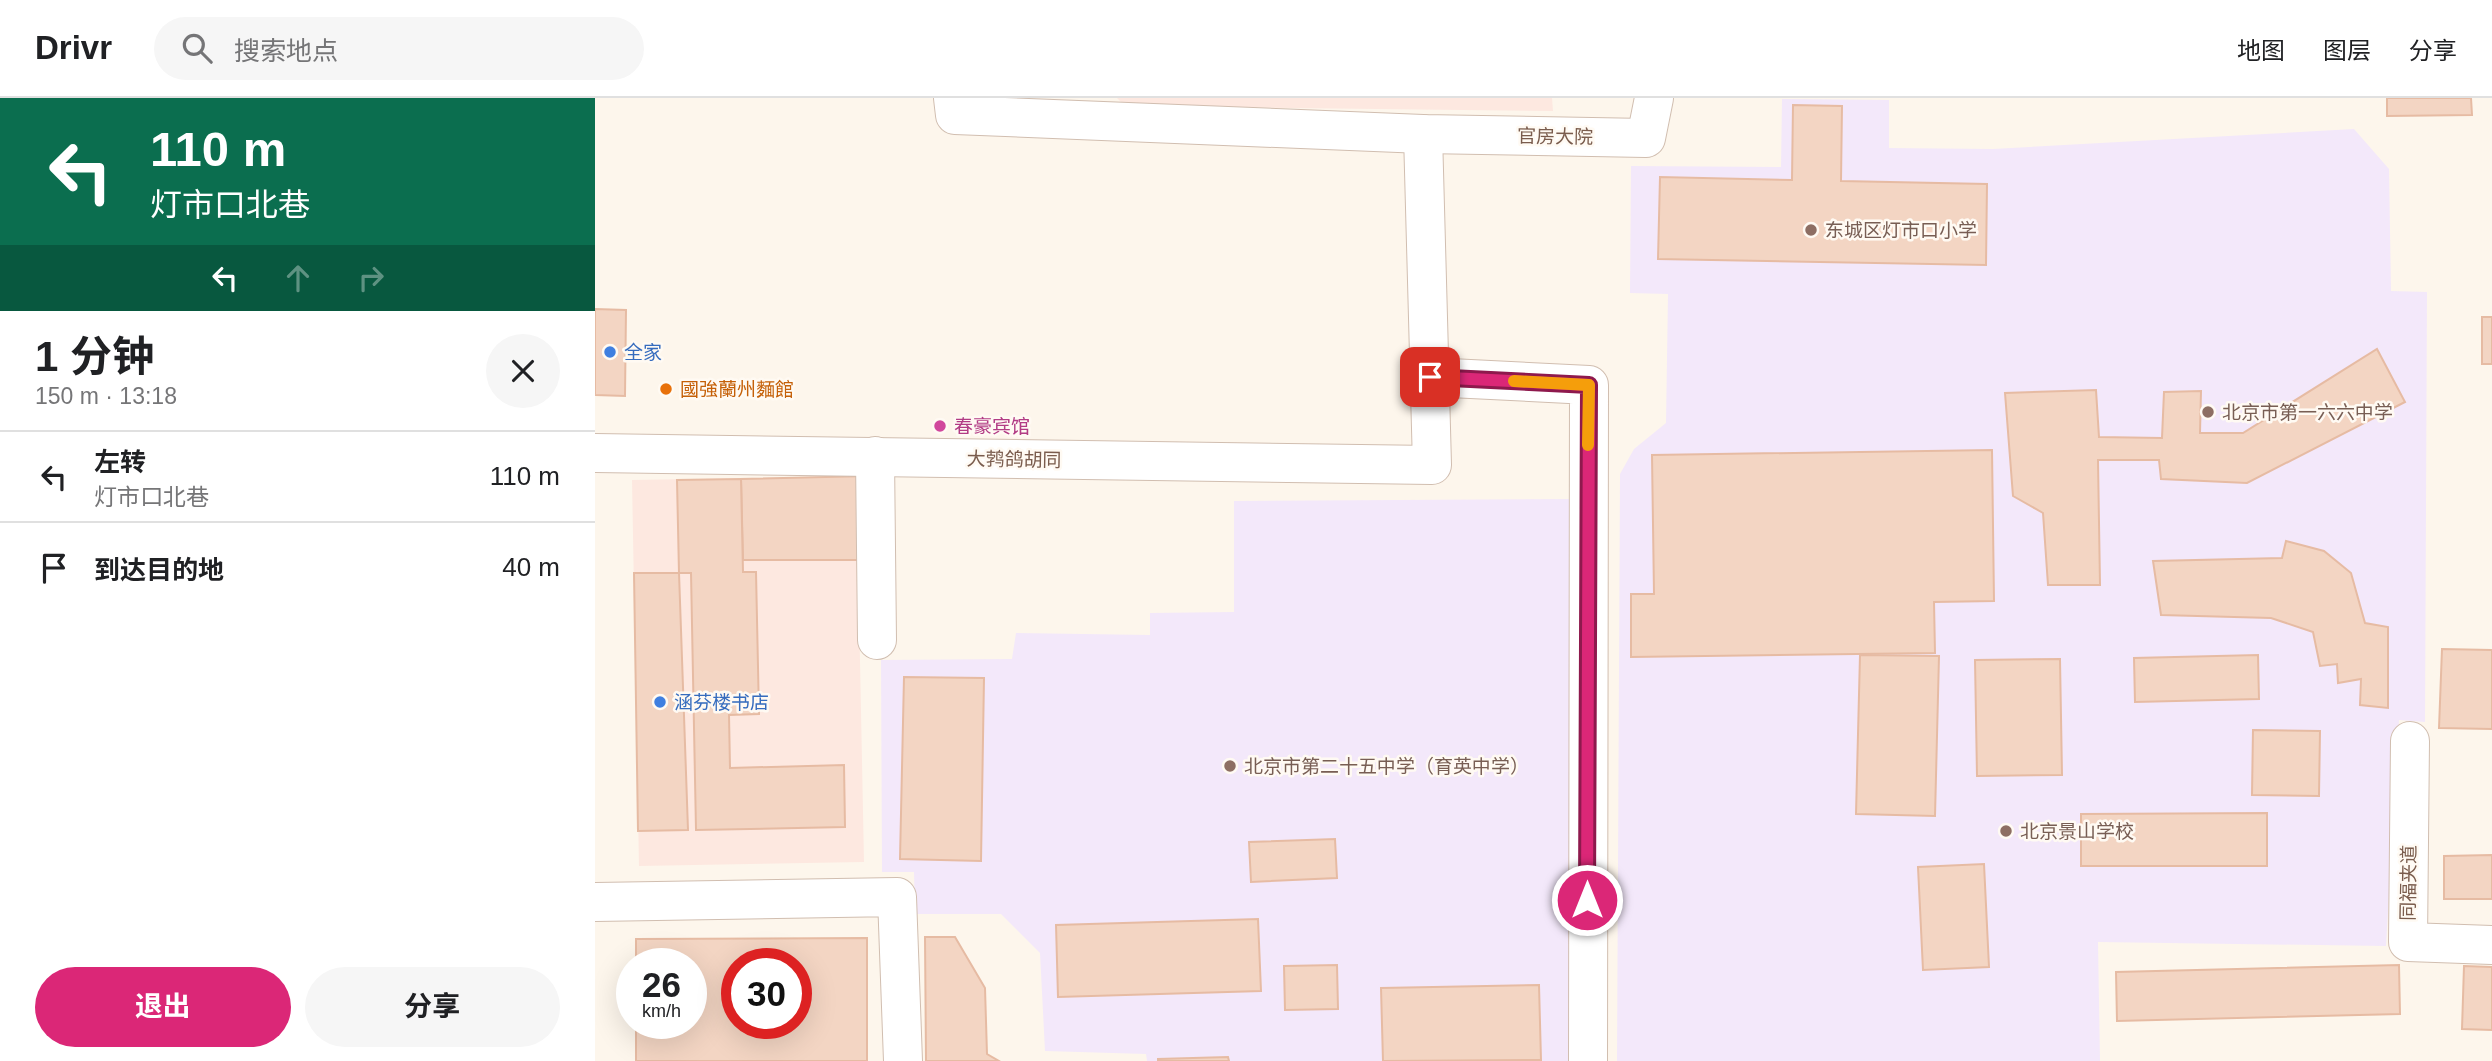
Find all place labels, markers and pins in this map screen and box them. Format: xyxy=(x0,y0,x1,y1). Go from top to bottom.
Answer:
place label: 东城区灯市口小学 xyxy=(1825,220,1977,241)
marker: 东城区灯市口小学 xyxy=(1803,222,1819,238)
place label: 全家 xyxy=(624,342,662,363)
marker: 全家 xyxy=(602,344,618,360)
pin xyxy=(1400,347,1460,407)
place label: 國強蘭州麵館 xyxy=(680,379,794,400)
marker: 國強蘭州麵館 xyxy=(658,381,674,397)
place label: 北京市第一六六中学 xyxy=(2222,402,2393,423)
marker: 北京市第一六六中学 xyxy=(2200,404,2216,420)
place label: 春豪宾馆 xyxy=(954,416,1030,437)
marker: 春豪宾馆 xyxy=(932,418,948,434)
place label: 涵芬楼书店 xyxy=(674,692,769,713)
marker: 涵芬楼书店 xyxy=(652,694,668,710)
place label: 北京市第二十五中学（育英中学） xyxy=(1244,756,1529,777)
marker: 北京市第二十五中学（育英中学） xyxy=(1222,758,1238,774)
place label: 北京景山学校 xyxy=(2020,821,2134,842)
marker: 北京景山学校 xyxy=(1998,823,2014,839)

